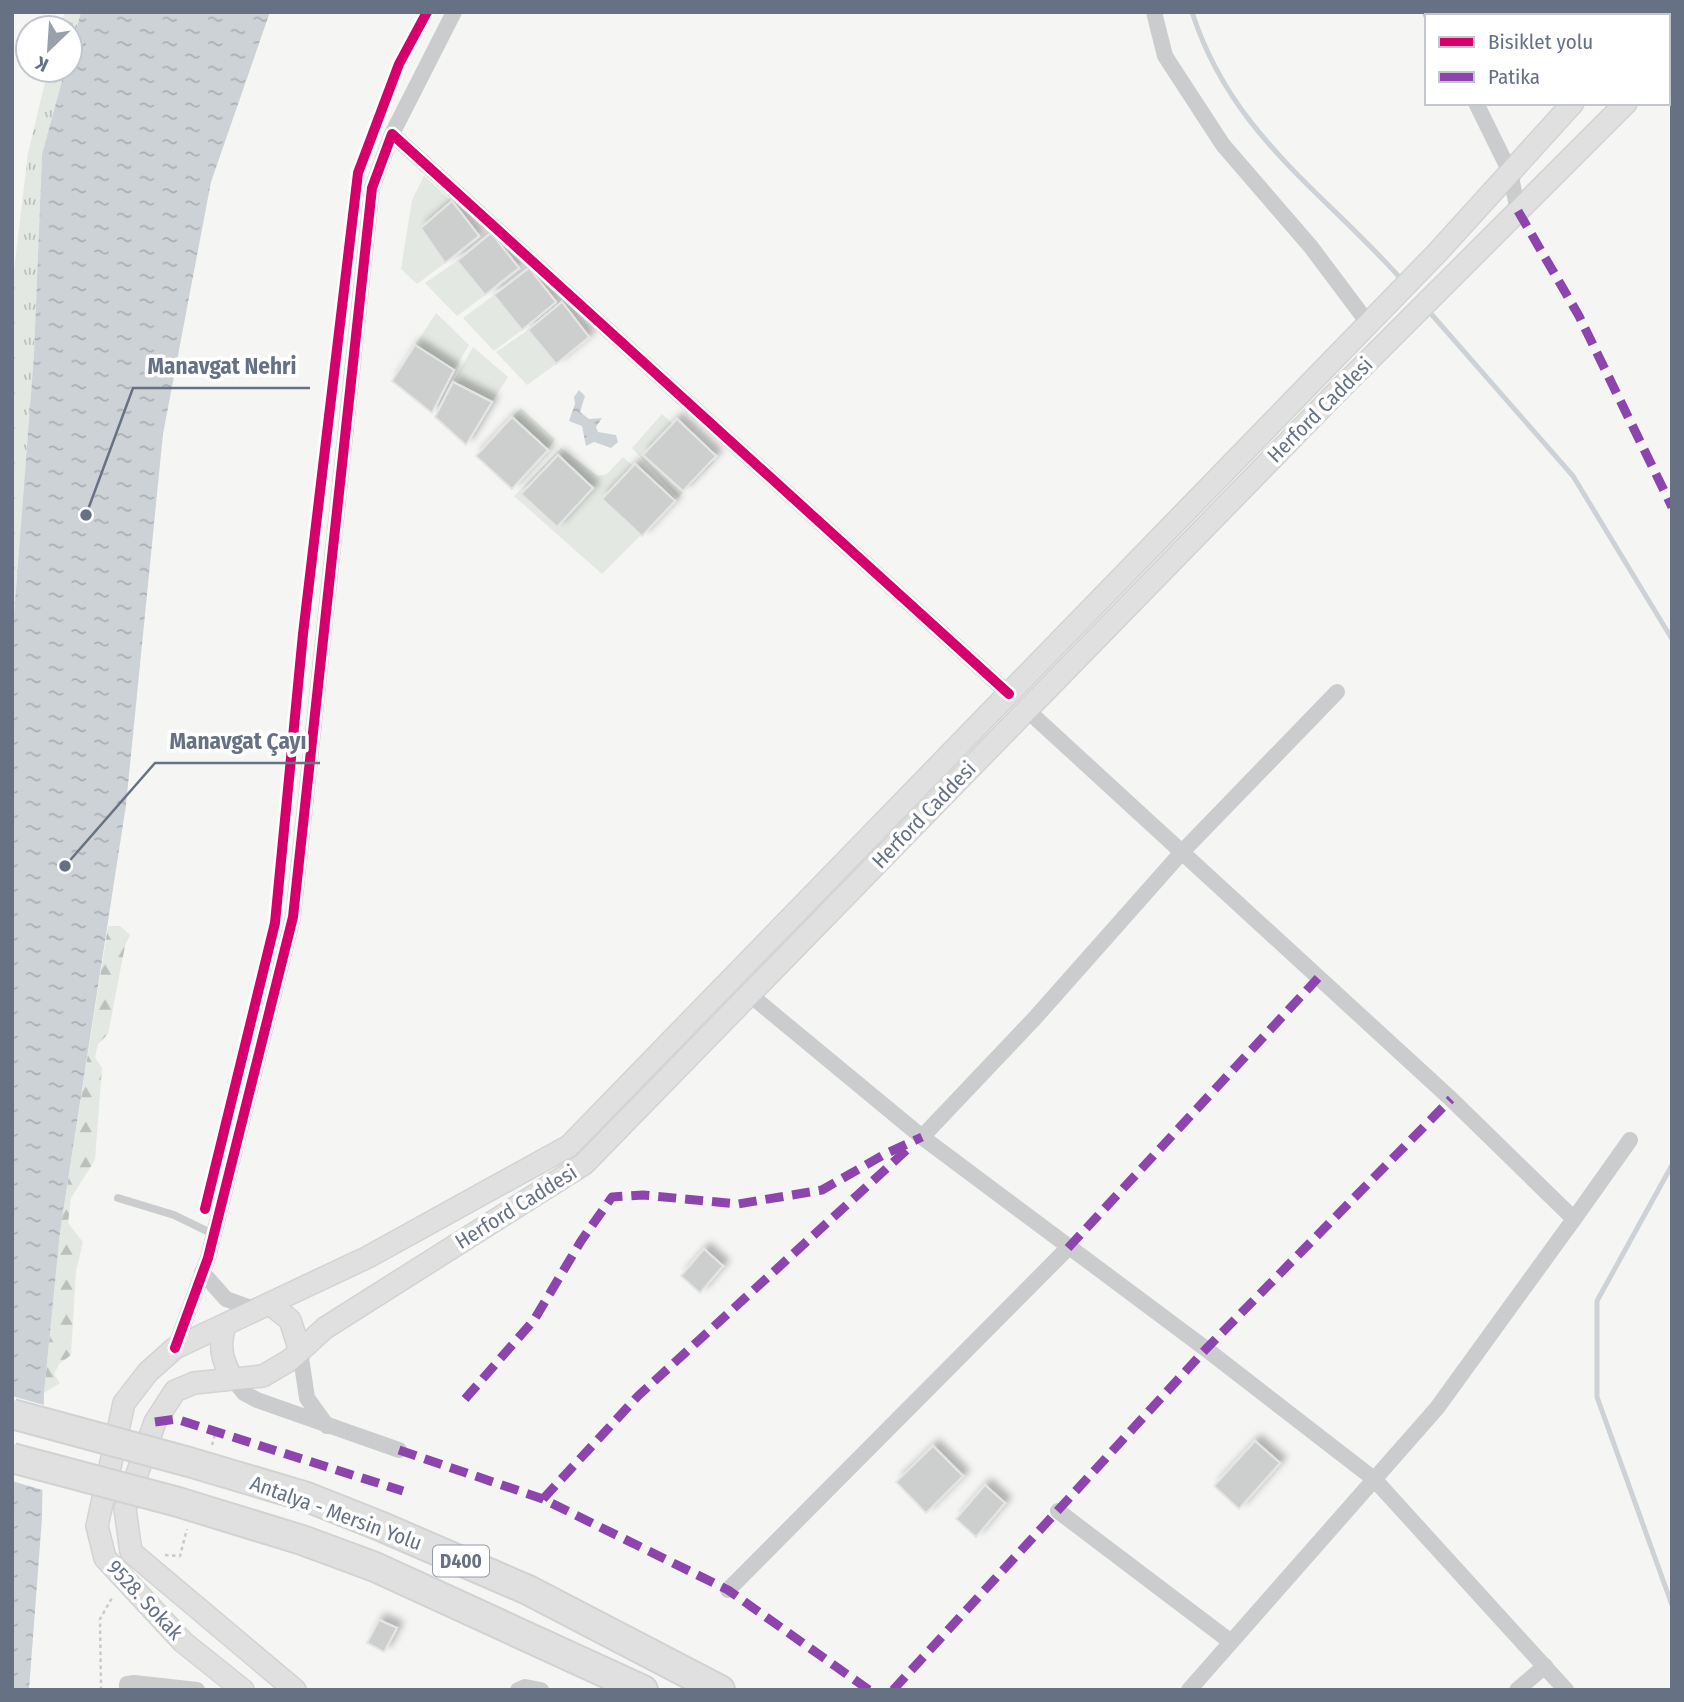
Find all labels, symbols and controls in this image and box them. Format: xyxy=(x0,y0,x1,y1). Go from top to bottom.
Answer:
north arrow xyxy=(14,14,84,84)
legend xyxy=(1425,14,1670,105)
text: Bisiklet yolu xyxy=(1488,29,1593,55)
text: K xyxy=(31,51,52,77)
text: Patika xyxy=(1488,64,1540,90)
callout: Manavgat Nehri xyxy=(133,344,310,388)
text: Manavgat Nehri xyxy=(148,352,296,380)
street label: Herford Caddesi xyxy=(1262,352,1378,468)
callout: Manavgat Çayı xyxy=(155,719,320,763)
text: Manavgat Çayı xyxy=(170,727,306,756)
street label: Herford Caddesi xyxy=(867,756,981,874)
street label: Herford Caddesi xyxy=(450,1159,582,1255)
street label: Antalya - Mersin Yolu xyxy=(247,1470,425,1556)
road number: D400 xyxy=(433,1546,489,1576)
street label: 9528. Sokak xyxy=(101,1555,189,1646)

